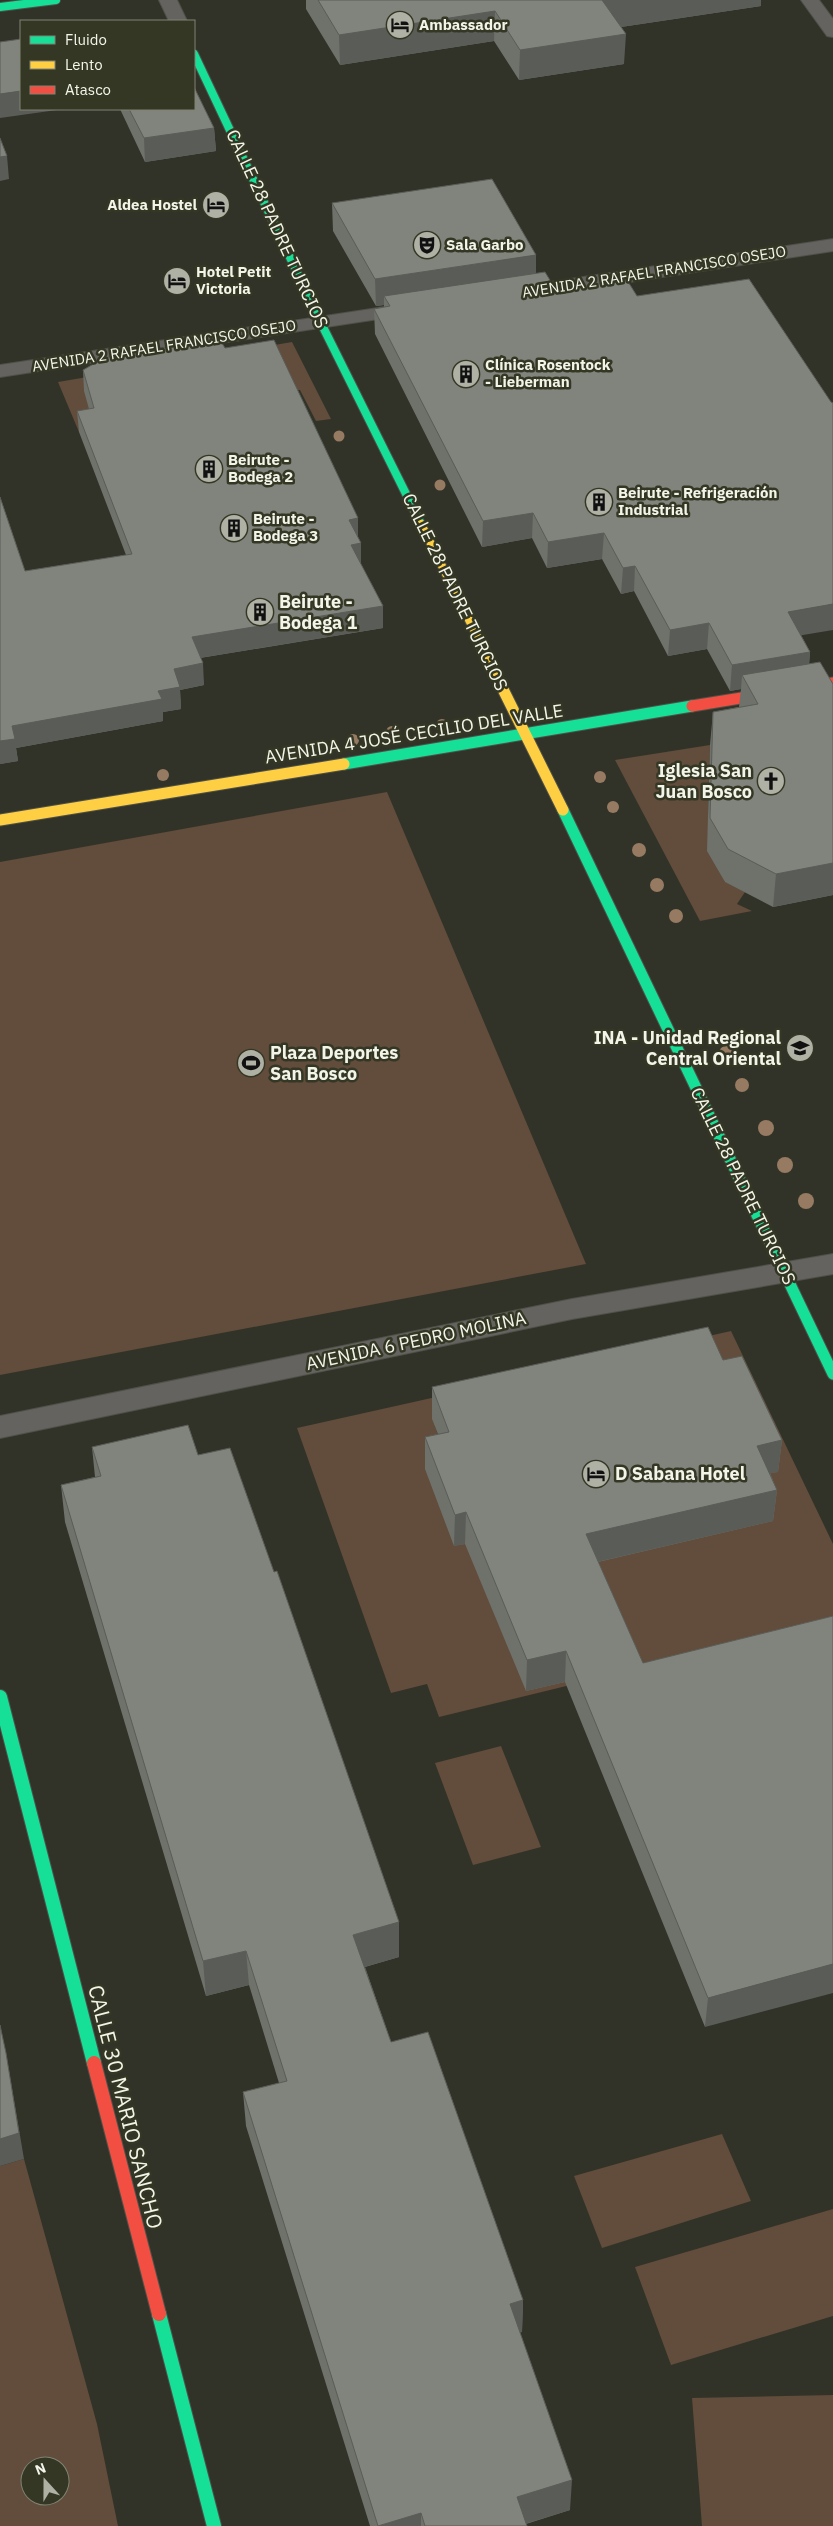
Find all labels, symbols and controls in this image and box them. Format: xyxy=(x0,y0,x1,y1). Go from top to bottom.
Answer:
hotel icon: Ambassador xyxy=(385,10,415,40)
place label: Ambassador xyxy=(419,15,508,34)
legend xyxy=(20,20,195,110)
text: Fluido xyxy=(65,30,107,49)
text: Lento xyxy=(65,55,103,74)
text: Atasco xyxy=(65,80,111,99)
street label: CALLE 28 PADRE TURCIOS xyxy=(221,126,334,332)
hotel icon: Aldea Hostel xyxy=(201,190,231,220)
place label: Aldea Hostel xyxy=(107,195,197,214)
theatre icon: Sala Garbo xyxy=(412,230,442,260)
place label: Sala Garbo xyxy=(446,235,523,254)
street label: AVENIDA 2 RAFAEL FRANCISCO OSEJO xyxy=(521,241,787,302)
place label: Hotel Petit Victoria xyxy=(196,262,271,298)
hotel icon: Hotel Petit Victoria xyxy=(162,266,192,296)
street label: AVENIDA 2 RAFAEL FRANCISCO OSEJO xyxy=(31,315,297,376)
place label: Clínica Rosentock - Lieberman xyxy=(485,355,611,391)
building icon: Clínica Rosentock - Lieberman xyxy=(451,359,481,389)
place label: Beirute - Bodega 2 xyxy=(228,450,293,486)
building icon: Beirute - Bodega 2 xyxy=(194,454,224,484)
place label: Beirute - Refrigeración Industrial xyxy=(618,483,778,519)
building icon: Beirute - Refrigeración Industrial xyxy=(584,487,614,517)
street label: CALLE 28 PADRE TURCIOS xyxy=(398,489,513,694)
place label: Beirute - Bodega 3 xyxy=(253,509,318,545)
building icon: Beirute - Bodega 3 xyxy=(219,513,249,543)
place label: Beirute - Bodega 1 xyxy=(279,590,358,634)
building icon: Beirute - Bodega 1 xyxy=(245,597,275,627)
street label: AVENIDA 4 JOSÉ CECILIO DEL VALLE xyxy=(263,699,565,768)
place label: Iglesia San Juan Bosco xyxy=(655,759,752,803)
church icon: Iglesia San Juan Bosco xyxy=(756,766,786,796)
place label: INA - Unidad Regional Central Oriental xyxy=(594,1026,782,1070)
school or university icon: INA - Unidad Regional Central Oriental xyxy=(785,1033,815,1063)
place label: Plaza Deportes San Bosco xyxy=(270,1041,398,1085)
sports icon: Plaza Deportes San Bosco xyxy=(236,1048,266,1078)
street label: CALLE 28 PADRE TURCIOS xyxy=(686,1083,801,1288)
street label: AVENIDA 6 PEDRO MOLINA xyxy=(304,1306,529,1375)
hotel icon: D Sabana Hotel xyxy=(581,1459,611,1489)
place label: D Sabana Hotel xyxy=(615,1462,746,1485)
street label: CALLE 30 MARIO SANCHO xyxy=(82,1982,170,2232)
north arrow xyxy=(20,2456,70,2506)
text: N xyxy=(32,2459,48,2479)

